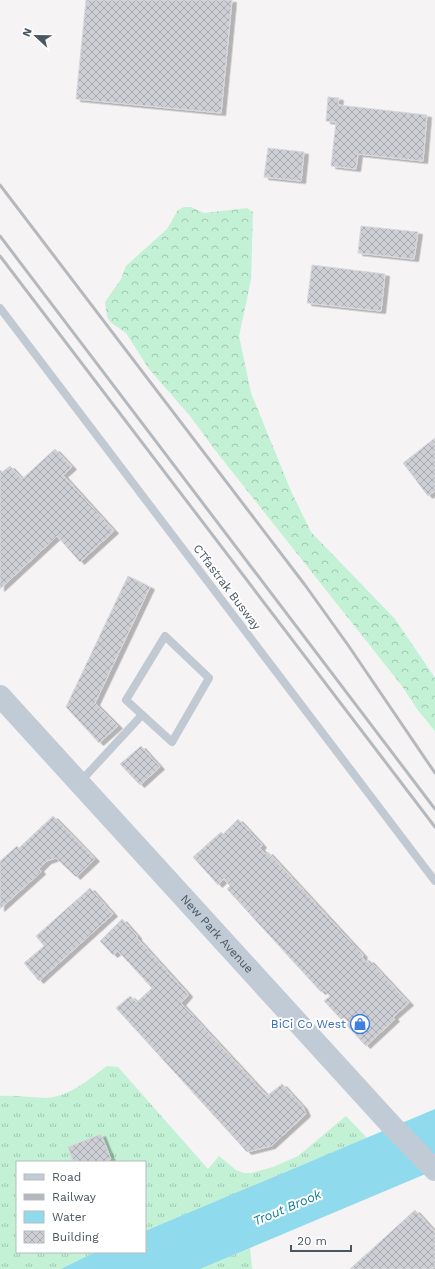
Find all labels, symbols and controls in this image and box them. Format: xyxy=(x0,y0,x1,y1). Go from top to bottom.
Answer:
north arrow xyxy=(16,16,56,56)
text: N xyxy=(20,26,35,39)
street label: CTfastrak Busway xyxy=(190,542,264,633)
street label: New Park Avenue xyxy=(178,892,256,976)
shop icon: BiCi Co West xyxy=(349,1013,371,1035)
place label: BiCi Co West xyxy=(271,1017,346,1031)
legend xyxy=(16,1161,146,1253)
text: Road xyxy=(52,1170,81,1184)
water label: Trout Brook xyxy=(251,1186,324,1229)
text: Railway xyxy=(52,1190,97,1204)
text: Water xyxy=(52,1210,87,1224)
scale bar xyxy=(291,1227,351,1253)
text: Building xyxy=(52,1230,99,1244)
text: 20 m xyxy=(297,1234,327,1248)

